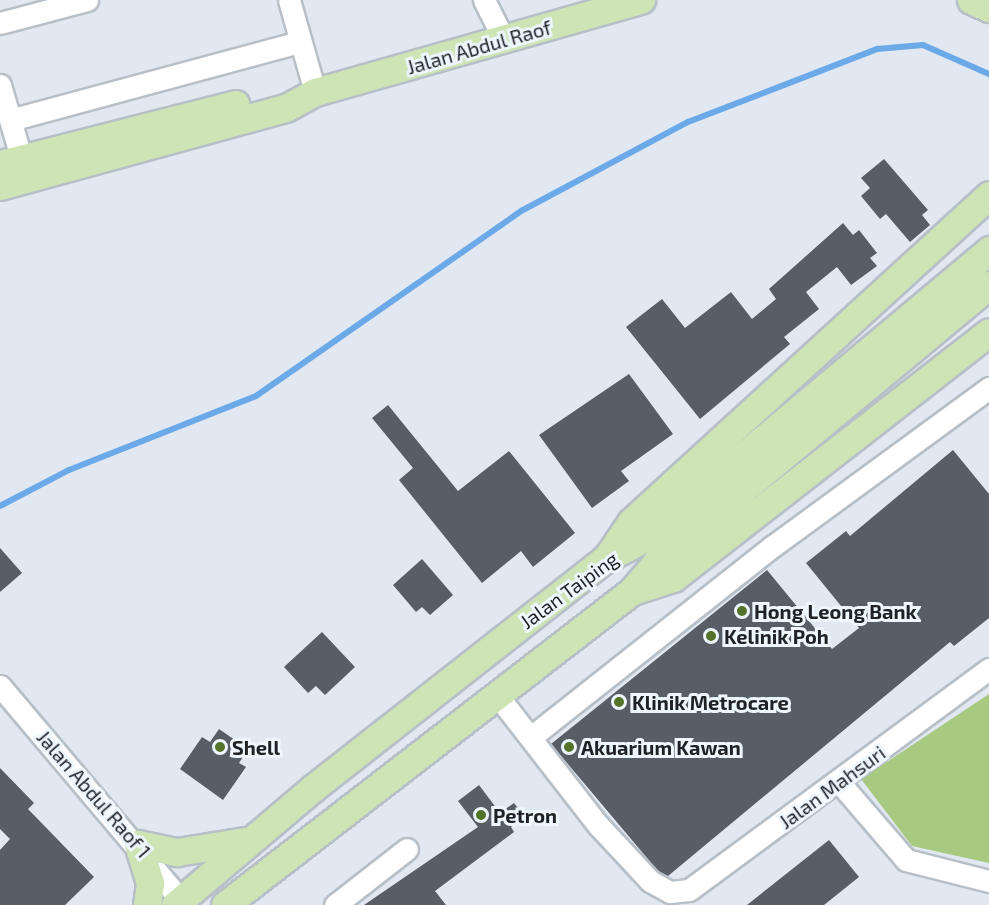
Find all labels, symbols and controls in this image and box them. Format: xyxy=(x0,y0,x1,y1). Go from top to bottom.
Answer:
street label: Jalan Abdul Raof xyxy=(404,15,554,79)
street label: Jalan Taiping xyxy=(515,546,623,634)
place label: Hong Leong Bank xyxy=(754,599,917,623)
marker: Hong Leong Bank xyxy=(735,604,749,618)
place label: Kelinik Poh xyxy=(724,624,829,648)
marker: Kelinik Poh xyxy=(702,627,720,645)
place label: Klinik Metrocare xyxy=(632,690,789,714)
marker: Klinik Metrocare xyxy=(610,693,628,711)
street label: Jalan Abdul Raof 1 xyxy=(32,725,156,863)
place label: Shell xyxy=(232,735,280,759)
place label: Akuarium Kawan xyxy=(581,735,741,759)
marker: Shell xyxy=(213,740,227,754)
marker: Akuarium Kawan xyxy=(562,740,576,754)
street label: Jalan Mahsuri xyxy=(774,740,890,834)
place label: Petron xyxy=(493,803,557,827)
marker: Petron xyxy=(474,808,488,822)

